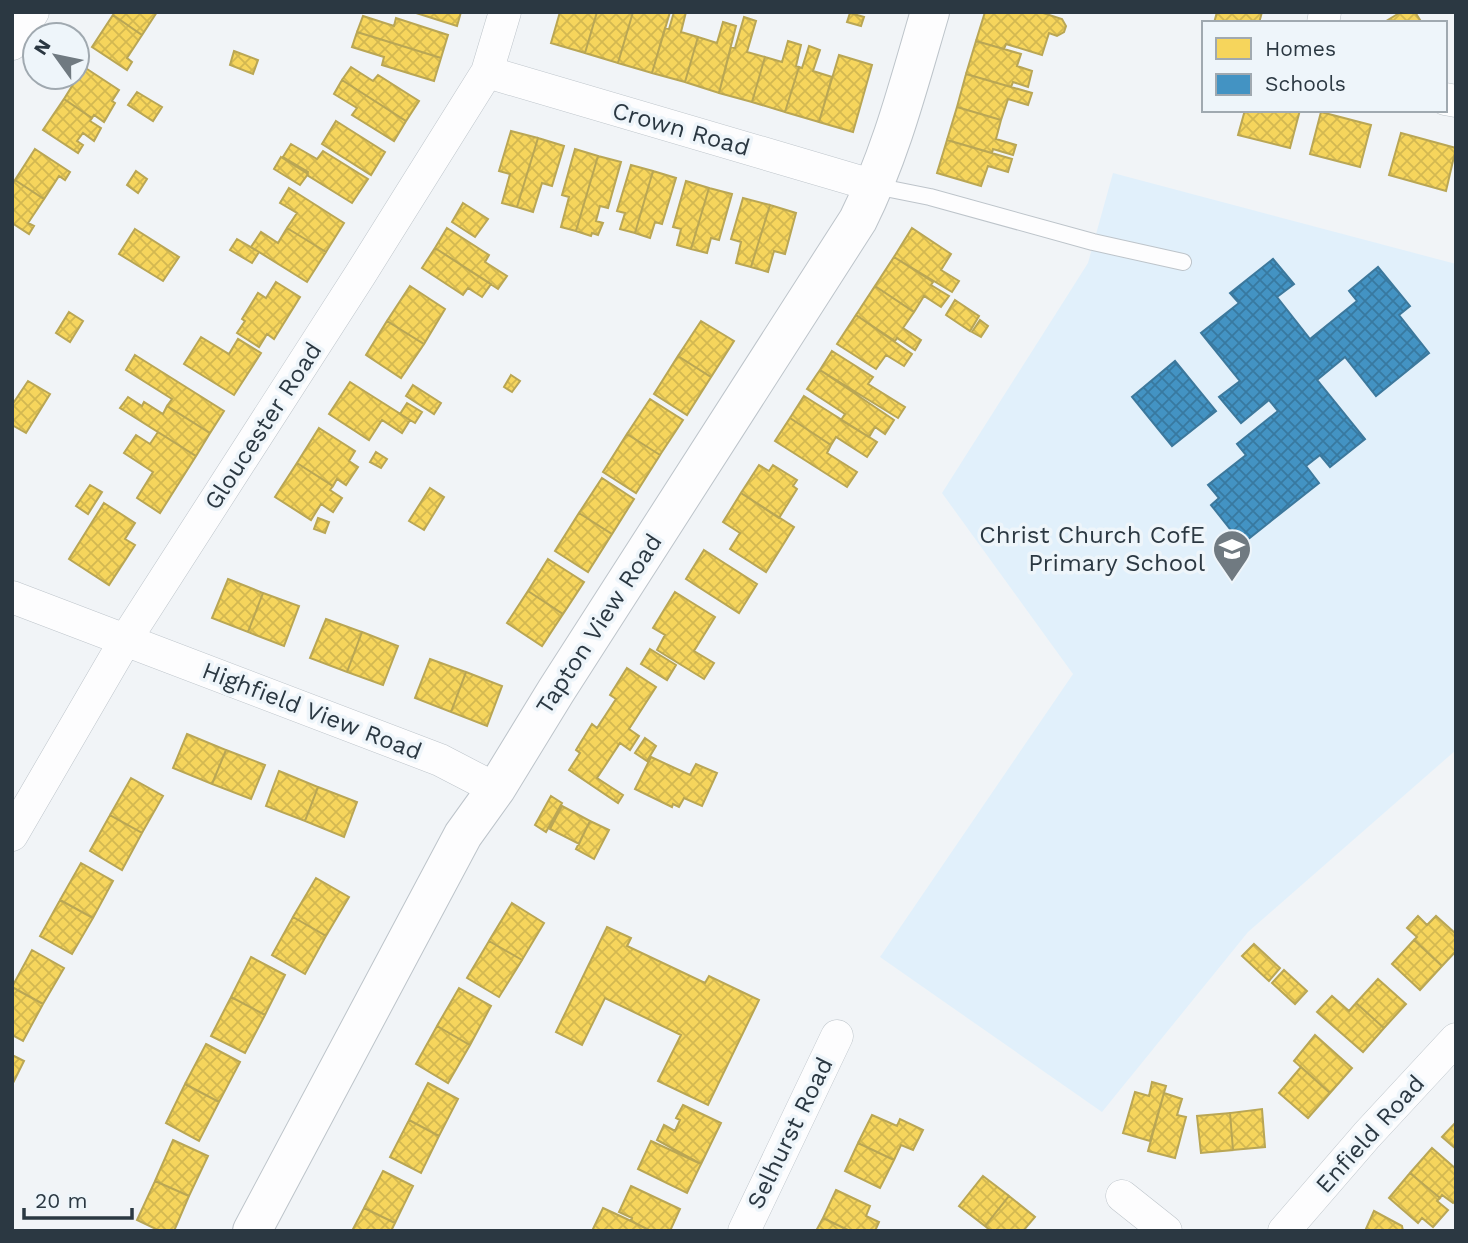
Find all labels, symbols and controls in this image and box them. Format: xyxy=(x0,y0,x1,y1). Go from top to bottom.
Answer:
north arrow xyxy=(21,21,91,91)
legend xyxy=(1202,21,1447,112)
text: N xyxy=(29,35,56,59)
text: Homes xyxy=(1265,36,1336,61)
text: Schools xyxy=(1265,71,1346,96)
street label: Crown Road xyxy=(609,96,753,162)
street label: Gloucester Road xyxy=(198,337,328,515)
place label: Christ Church CofE Primary School xyxy=(979,521,1206,577)
school or university icon: Christ Church CofE Primary School xyxy=(1211,528,1253,583)
street label: Tapton View Road xyxy=(530,529,668,719)
street label: Highfield View Road xyxy=(198,656,426,766)
street label: Selhurst Road xyxy=(741,1053,839,1213)
street label: Enfield Road xyxy=(1310,1069,1430,1199)
scale bar xyxy=(24,1176,133,1220)
text: 20 m xyxy=(35,1188,87,1213)

